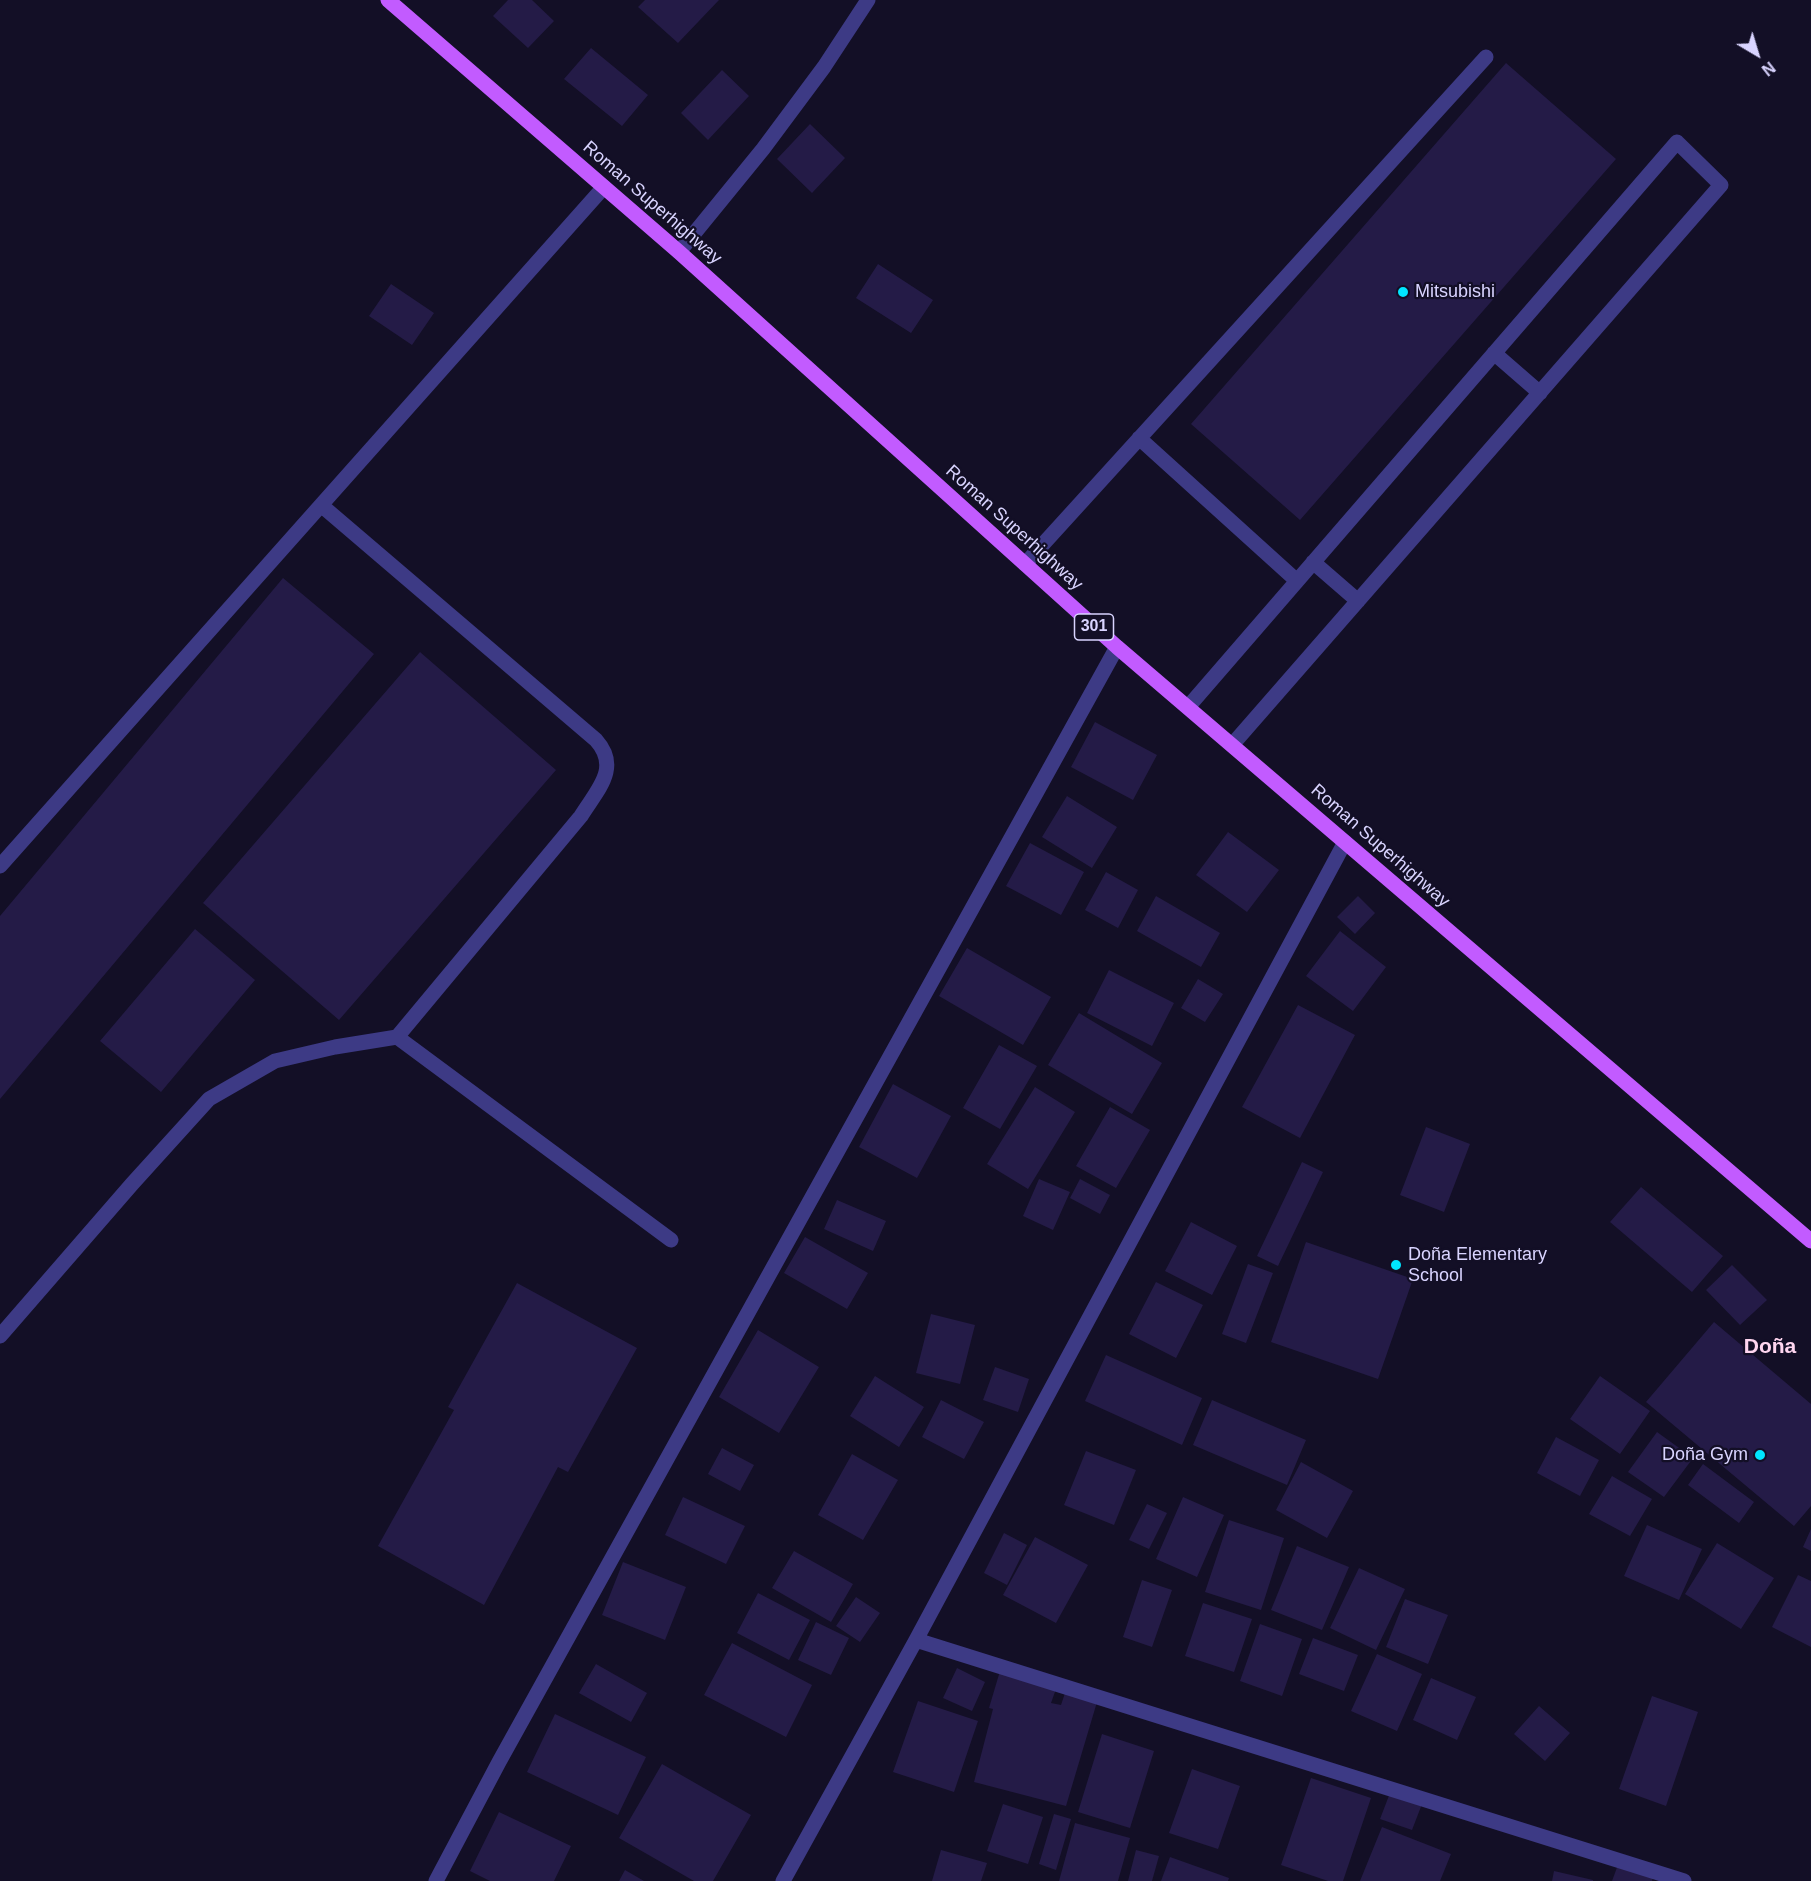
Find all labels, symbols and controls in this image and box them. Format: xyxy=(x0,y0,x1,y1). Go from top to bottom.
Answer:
north arrow xyxy=(1727,24,1787,84)
text: N xyxy=(1759,58,1778,79)
street label: Roman Superhighway xyxy=(578,137,726,269)
place label: Mitsubishi xyxy=(1415,281,1495,303)
marker: Mitsubishi xyxy=(1396,285,1410,299)
street label: Roman Superhighway xyxy=(941,461,1087,595)
road number: 301 xyxy=(1074,614,1114,640)
street label: Roman Superhighway xyxy=(1306,780,1454,912)
place label: Doña Elementary School xyxy=(1408,1244,1547,1286)
marker: Doña Elementary School xyxy=(1389,1258,1403,1272)
district label: Doña xyxy=(1744,1334,1796,1360)
place label: Doña Gym xyxy=(1662,1444,1748,1466)
marker: Doña Gym xyxy=(1753,1448,1767,1462)

